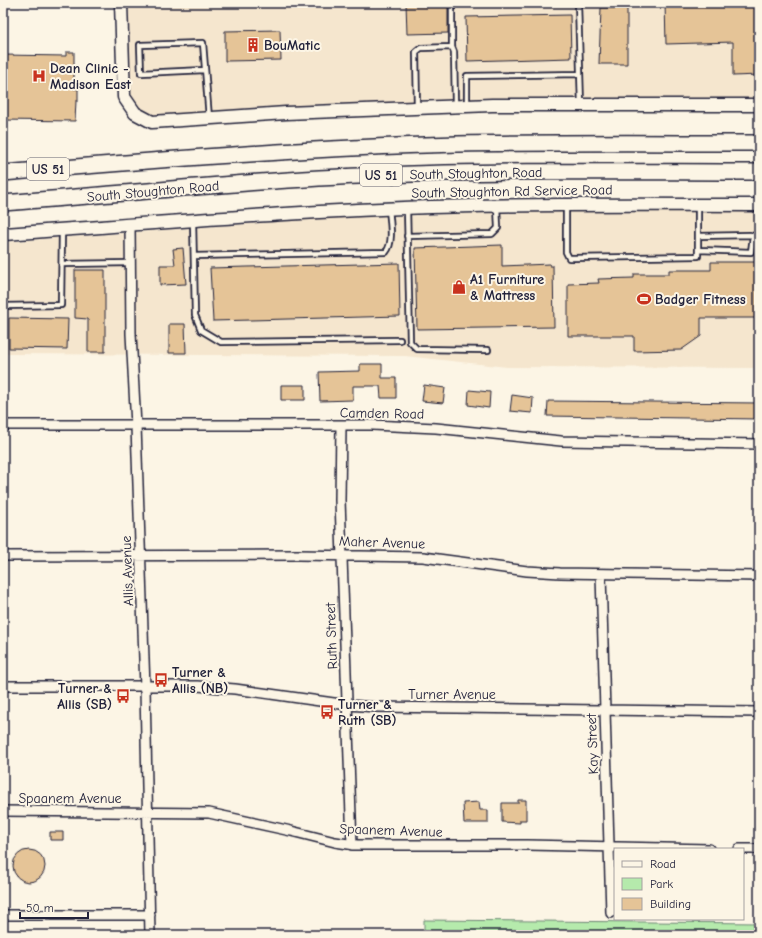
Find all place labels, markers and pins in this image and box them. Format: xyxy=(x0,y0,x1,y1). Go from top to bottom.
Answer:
building icon: BouMatic xyxy=(245,37,261,53)
place label: BouMatic xyxy=(264,37,320,54)
place label: Dean Clinic - Madison East xyxy=(50,60,131,93)
hospital icon: Dean Clinic - Madison East xyxy=(31,68,47,84)
place label: A1 Furniture & Mattress xyxy=(470,271,544,304)
shop icon: A1 Furniture & Mattress xyxy=(451,279,467,295)
sports icon: Badger Fitness xyxy=(636,291,652,307)
place label: Badger Fitness xyxy=(655,291,746,308)
place label: Turner & Allis (NB) xyxy=(172,664,228,697)
bus stop icon: Turner & Allis (NB) xyxy=(153,672,169,688)
place label: Turner & Allis (SB) xyxy=(57,680,112,713)
bus stop icon: Turner & Allis (SB) xyxy=(115,688,131,704)
place label: Turner & Ruth (SB) xyxy=(338,696,397,729)
bus stop icon: Turner & Ruth (SB) xyxy=(319,704,335,720)

